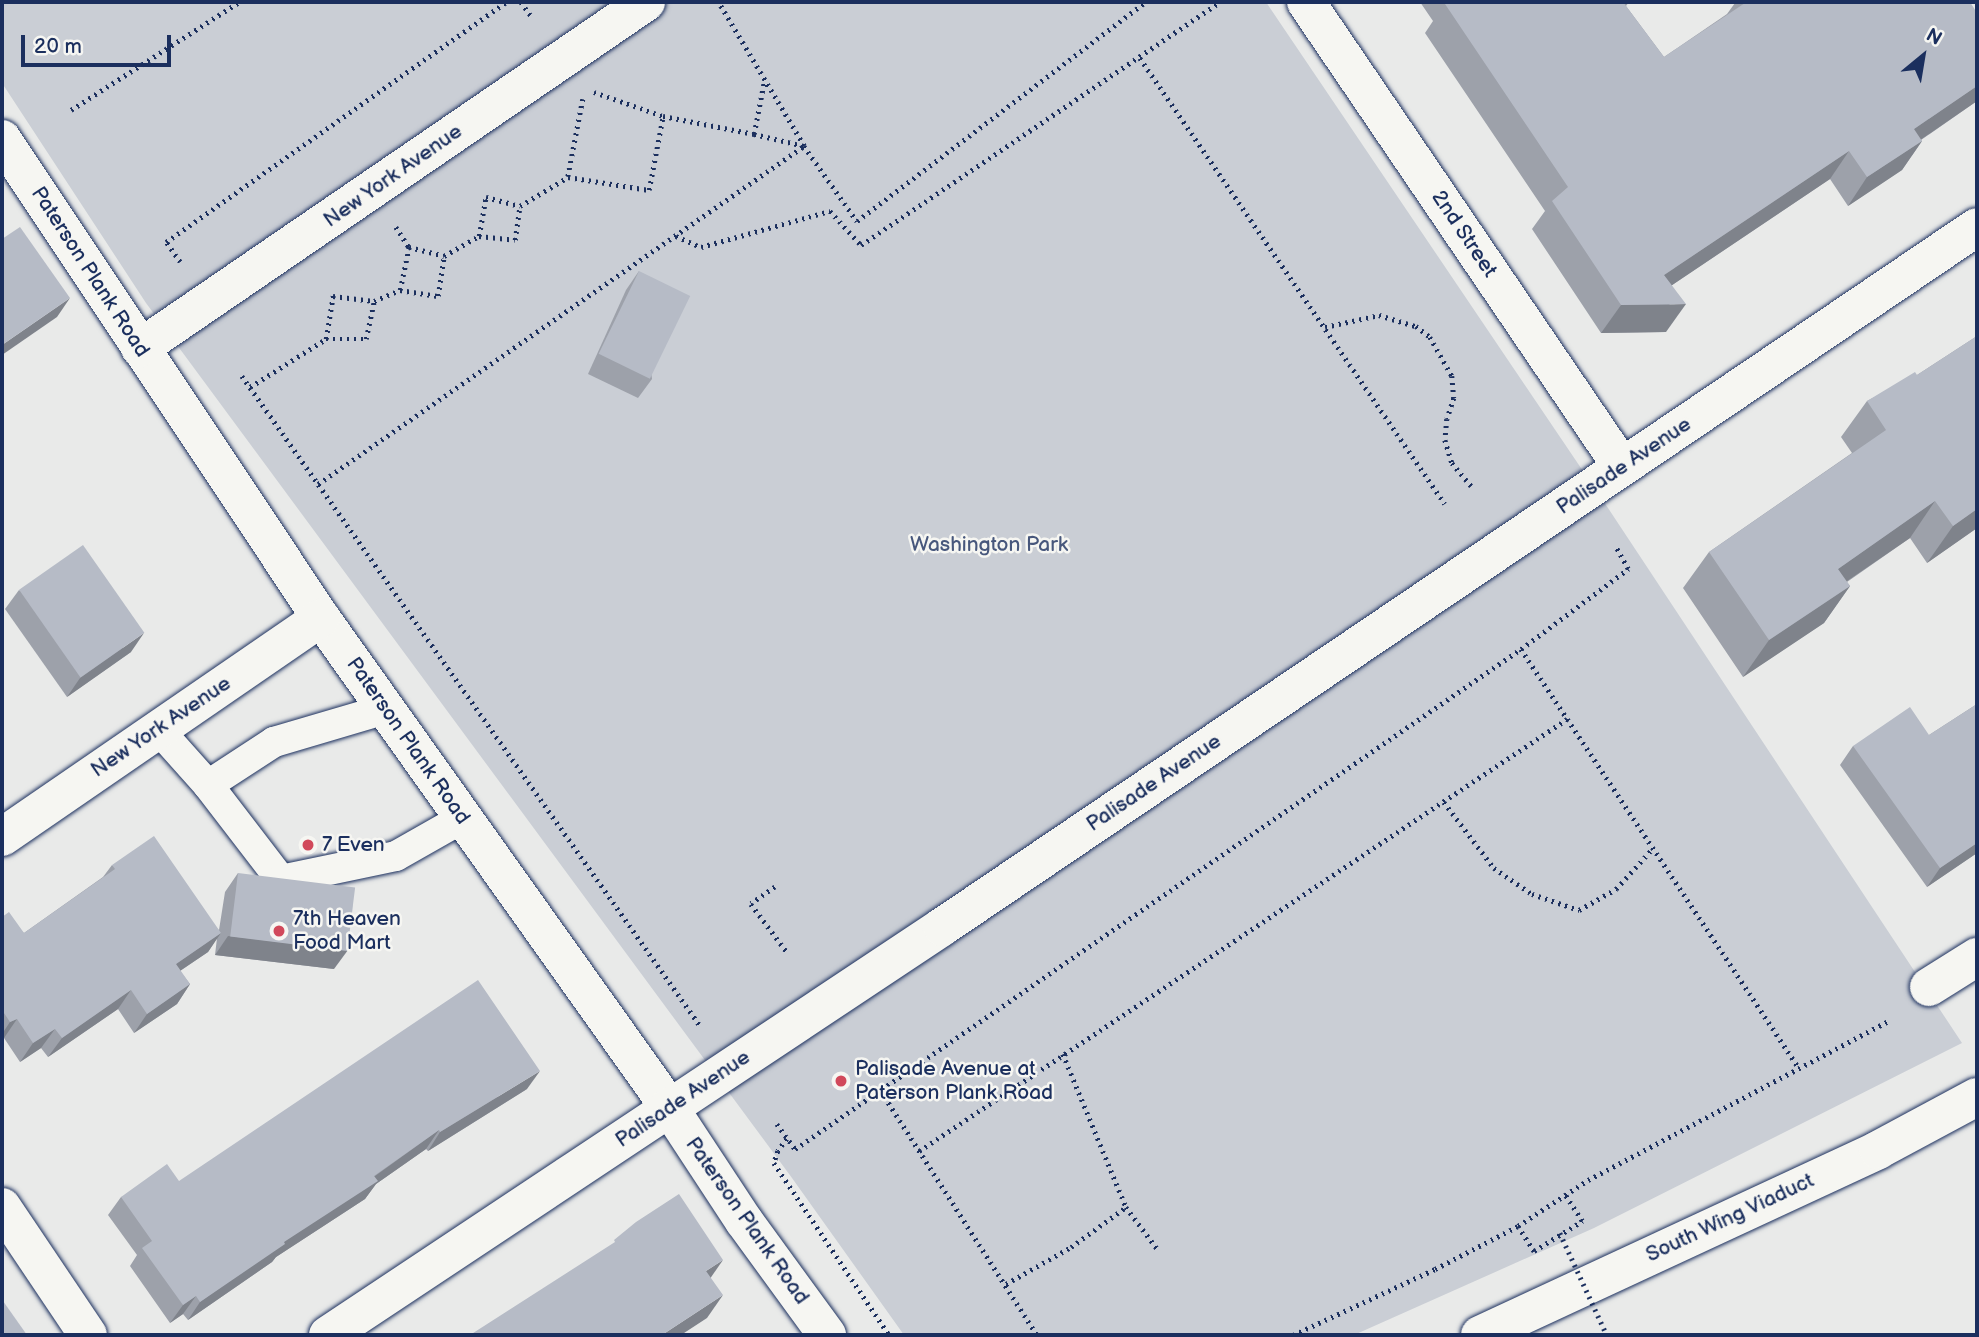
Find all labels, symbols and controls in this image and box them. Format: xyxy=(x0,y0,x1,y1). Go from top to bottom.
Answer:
scale bar xyxy=(24,21,175,65)
north arrow xyxy=(1888,21,1958,91)
text: N xyxy=(1922,24,1946,51)
text: 20 m xyxy=(34,34,82,59)
street label: New York Avenue xyxy=(318,119,468,233)
street label: Paterson Plank Road xyxy=(25,182,155,362)
street label: 2nd Street xyxy=(1426,186,1502,282)
street label: Palisade Avenue xyxy=(1552,412,1696,520)
park label: Washington Park xyxy=(910,532,1068,558)
street label: Paterson Plank Road xyxy=(341,653,475,829)
street label: New York Avenue xyxy=(86,671,236,783)
street label: Palisade Avenue xyxy=(1082,729,1226,837)
place label: 7 Even xyxy=(322,832,386,858)
marker: 7 Even xyxy=(300,837,316,853)
place label: 7th Heaven Food Mart xyxy=(293,906,401,956)
marker: 7th Heaven Food Mart xyxy=(271,923,287,939)
street label: Palisade Avenue xyxy=(611,1045,755,1153)
place label: Palisade Avenue at Paterson Plank Road xyxy=(855,1056,1053,1106)
marker: Palisade Avenue at Paterson Plank Road xyxy=(833,1073,849,1089)
street label: Paterson Plank Road xyxy=(680,1133,814,1309)
street label: South Wing Viaduct xyxy=(1641,1168,1819,1268)

